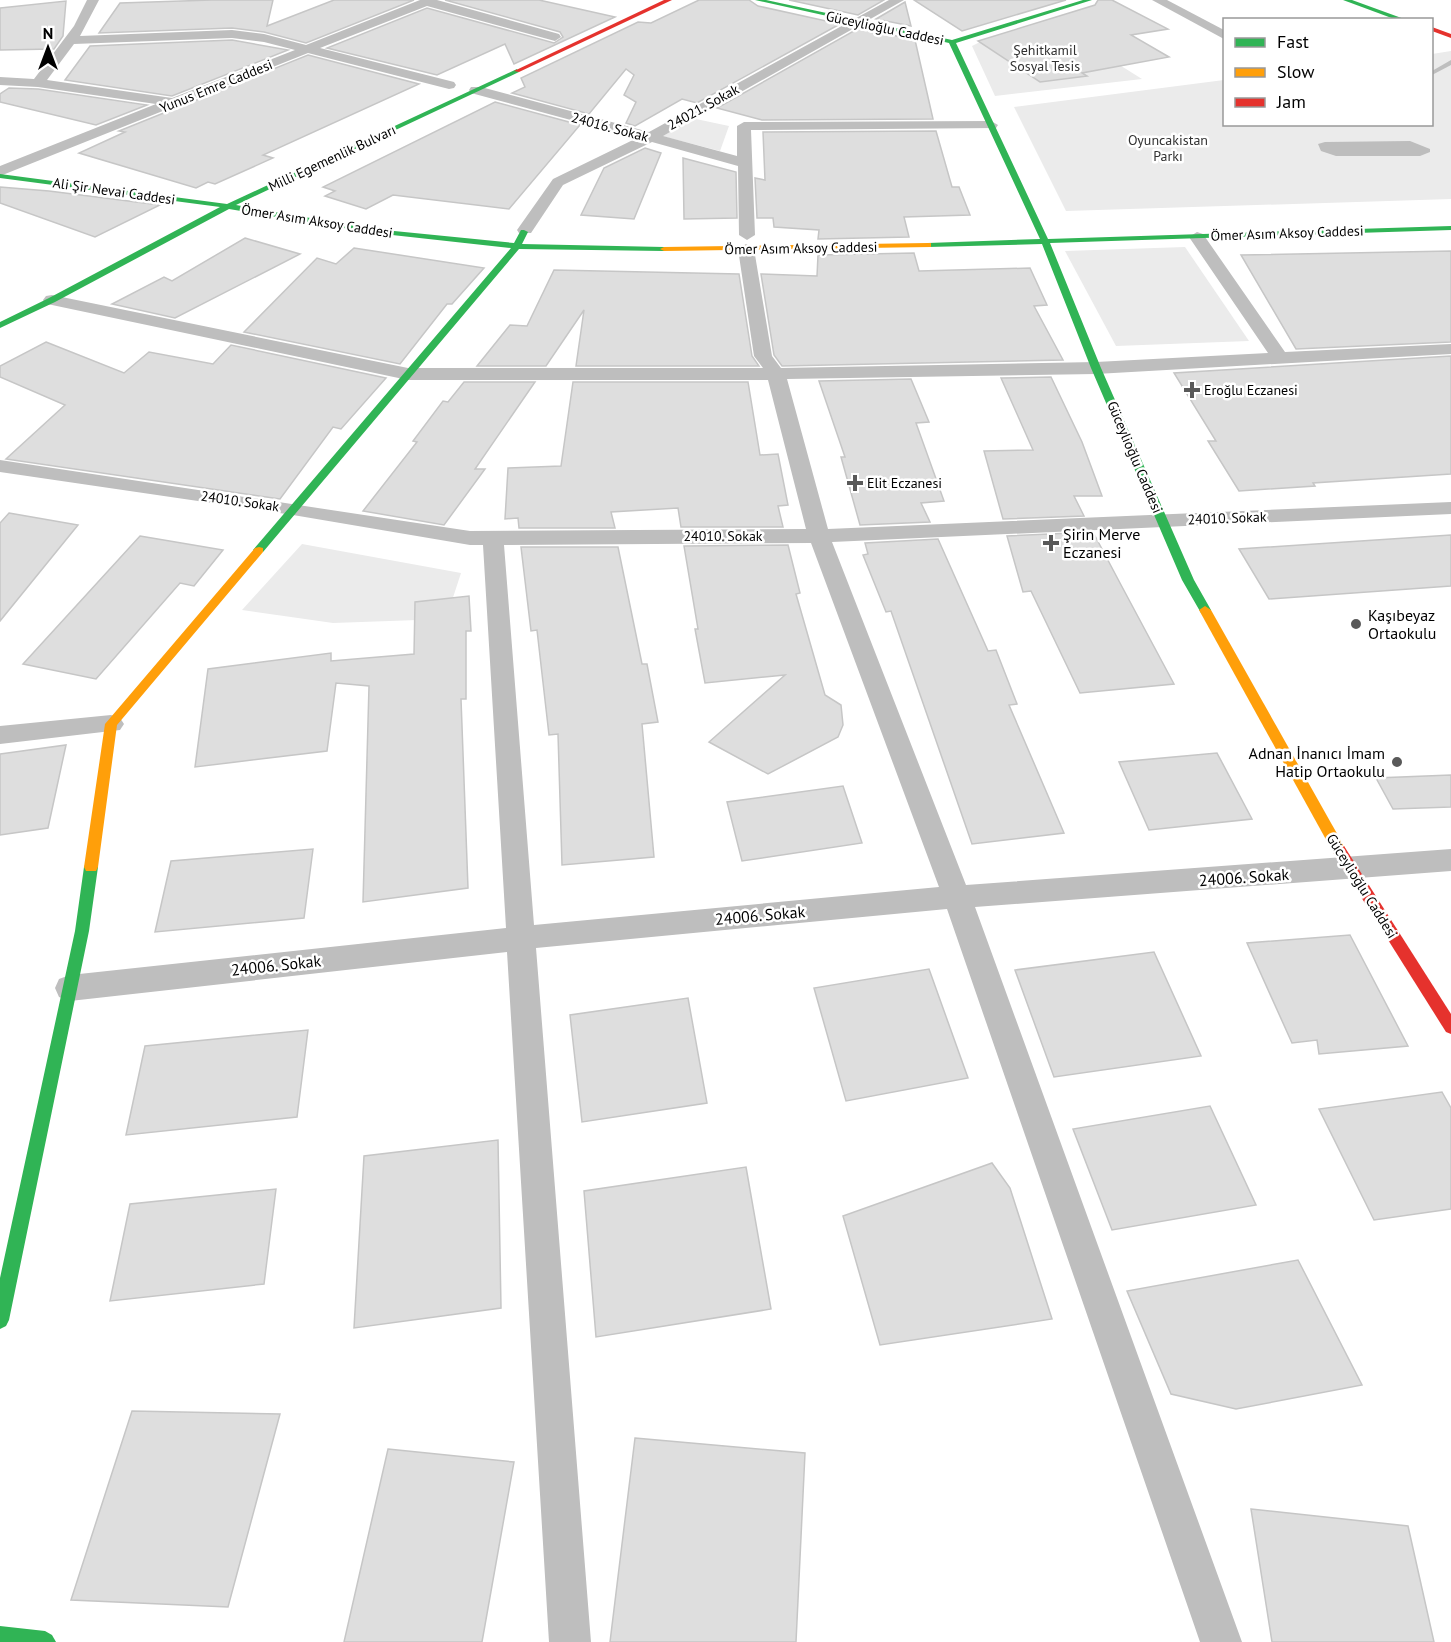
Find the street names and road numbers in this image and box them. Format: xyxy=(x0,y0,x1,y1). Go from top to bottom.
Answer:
street label: Güceylioğlu Caddesi xyxy=(824,7,946,49)
street label: Yunus Emre Caddesi xyxy=(157,55,275,117)
street label: 24021. Sokak xyxy=(664,80,742,134)
street label: 24016. Sokak xyxy=(569,108,651,146)
street label: Milli Egemenlik Bulvarı xyxy=(265,121,399,195)
street label: Ali Şir Nevai Caddesi xyxy=(52,174,176,208)
street label: Ömer Asım Aksoy Caddesi xyxy=(240,200,394,242)
street label: Ömer Asım Aksoy Caddesi xyxy=(1210,221,1364,245)
street label: Ömer Asım Aksoy Caddesi xyxy=(724,238,878,258)
street label: Güceylioğlu Caddesi xyxy=(1103,398,1167,516)
street label: 24010. Sokak xyxy=(200,487,281,515)
street label: 24010. Sokak xyxy=(1187,508,1267,528)
street label: 24010. Sokak xyxy=(683,527,763,545)
street label: Güceylioğlu Caddesi xyxy=(1323,830,1401,942)
street label: 24006. Sokak xyxy=(1198,864,1290,890)
street label: 24006. Sokak xyxy=(714,901,806,929)
street label: 24006. Sokak xyxy=(230,950,322,980)

